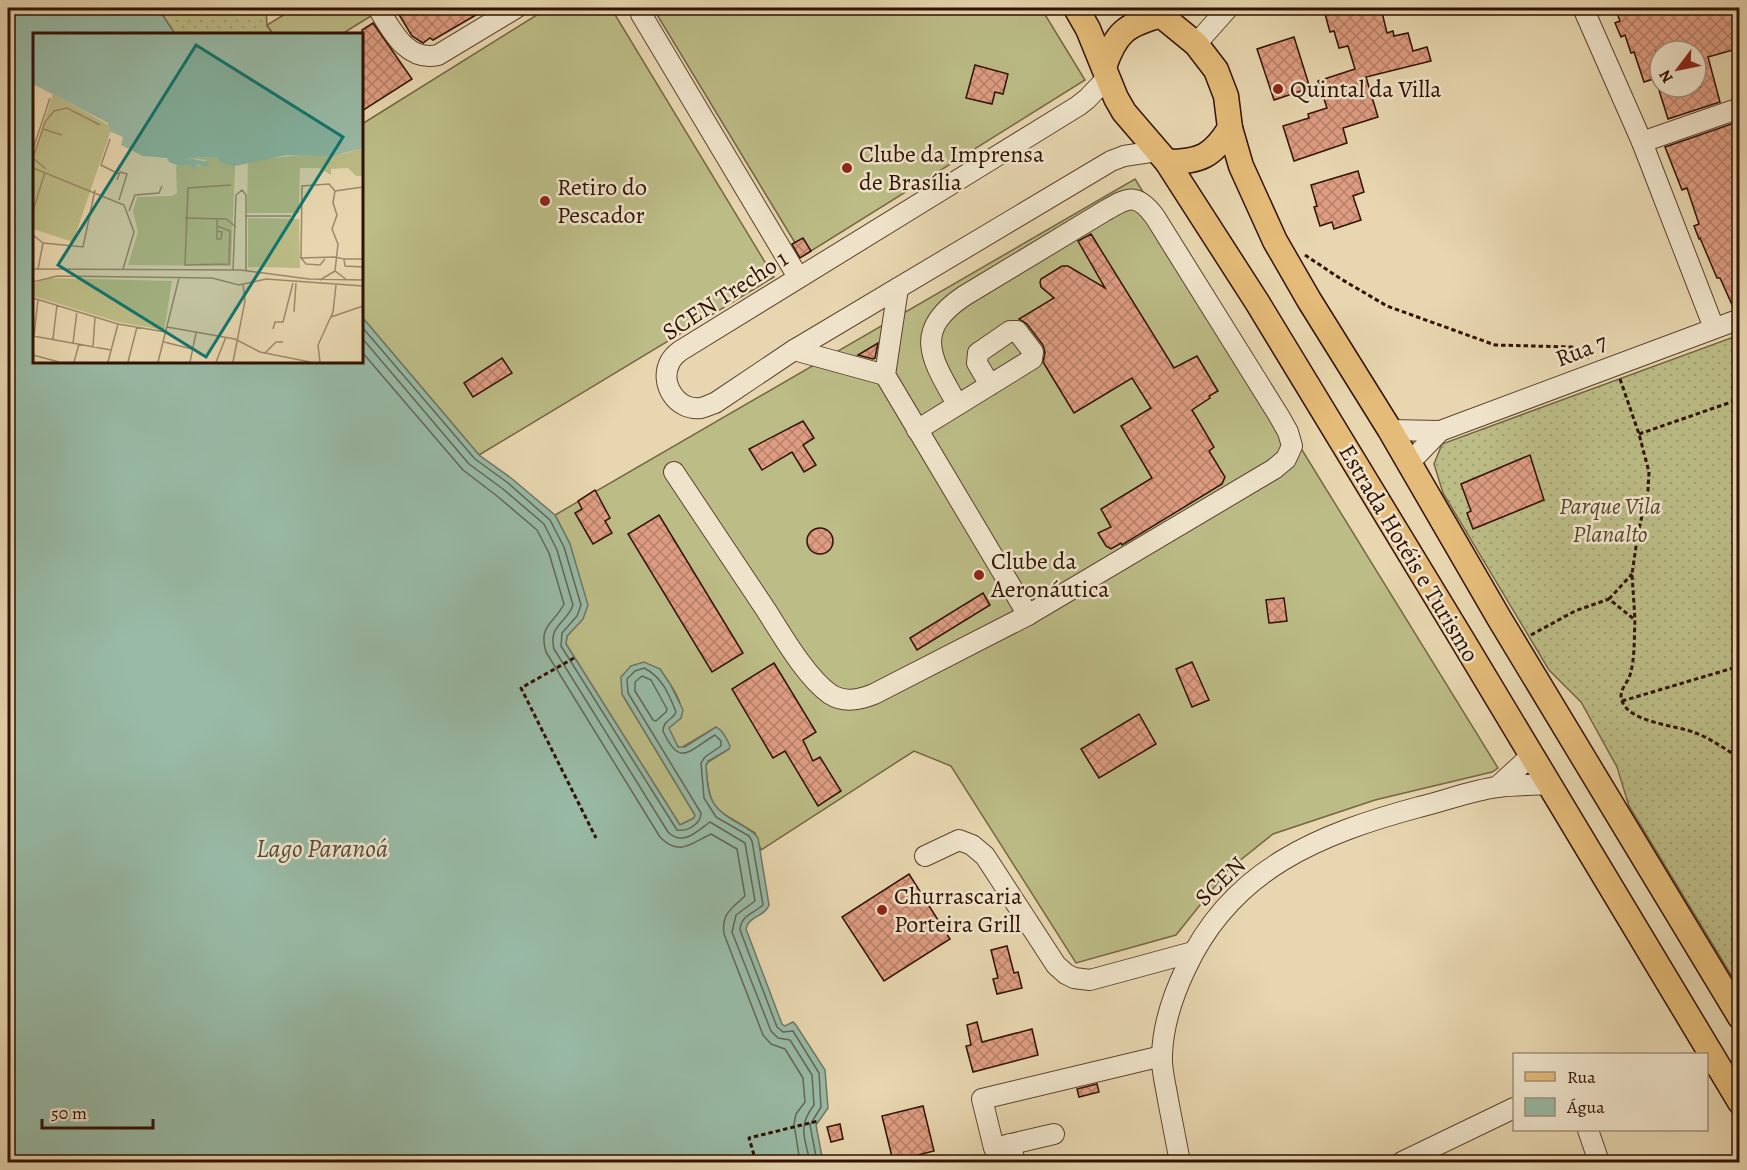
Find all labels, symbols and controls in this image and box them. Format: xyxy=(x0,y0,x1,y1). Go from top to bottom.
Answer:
inset map xyxy=(33,33,363,363)
north arrow xyxy=(1648,39,1708,99)
text: N xyxy=(1654,65,1679,87)
place label: Quintal da Villa xyxy=(1290,73,1442,105)
marker: Quintal da Villa xyxy=(1271,82,1285,96)
place label: Clube da Imprensa de Brasília xyxy=(859,138,1045,198)
marker: Clube da Imprensa de Brasília xyxy=(840,161,854,175)
place label: Retiro do Pescador xyxy=(557,171,647,231)
marker: Retiro do Pescador xyxy=(538,194,552,208)
street label: SCEN Trecho 1 xyxy=(656,242,794,348)
street label: Rua 7 xyxy=(1551,325,1612,374)
street label: Estrada Hotéis e Turismo xyxy=(1331,438,1487,668)
park label: Parque Vila Planalto xyxy=(1559,490,1661,550)
place label: Clube da Aeronáutica xyxy=(990,545,1110,605)
marker: Clube da Aeronáutica xyxy=(972,568,986,582)
water label: Lago Paranoá xyxy=(256,831,388,866)
street label: SCEN xyxy=(1188,849,1252,913)
place label: Churrascaria Porteira Grill xyxy=(894,880,1023,940)
marker: Churrascaria Porteira Grill xyxy=(875,903,889,917)
legend xyxy=(1513,1053,1708,1131)
text: Rua xyxy=(1567,1065,1596,1089)
scale bar xyxy=(42,1092,153,1130)
text: Água xyxy=(1566,1095,1605,1119)
text: 50 m xyxy=(51,1101,87,1125)

